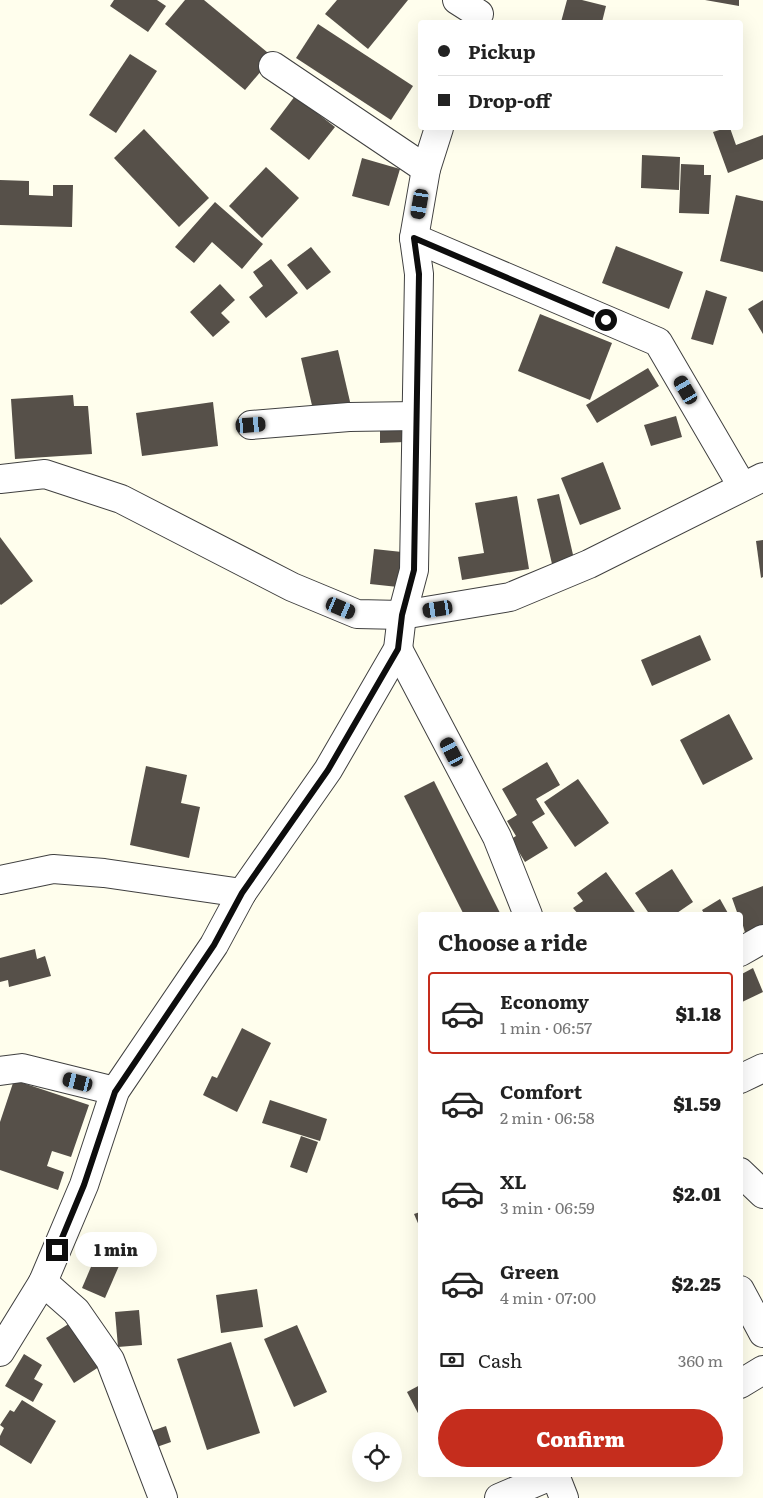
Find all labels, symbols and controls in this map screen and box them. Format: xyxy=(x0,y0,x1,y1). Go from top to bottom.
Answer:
text: Pickup xyxy=(468,37,536,65)
text: Drop-off xyxy=(468,86,551,114)
car xyxy=(410,188,429,220)
route start xyxy=(595,309,617,331)
car xyxy=(672,373,699,407)
car xyxy=(235,416,266,434)
car xyxy=(324,595,357,621)
car xyxy=(422,599,453,619)
car xyxy=(438,735,465,769)
text: Choose a ride xyxy=(438,925,587,958)
text: Economy xyxy=(500,987,589,1015)
icon: car xyxy=(440,991,485,1036)
text: $1.18 xyxy=(676,999,721,1027)
text: 1 min · 06:57 xyxy=(500,1015,592,1039)
car xyxy=(61,1071,94,1093)
text: Comfort xyxy=(500,1077,582,1105)
icon: car xyxy=(440,1081,485,1126)
text: $1.59 xyxy=(673,1089,721,1117)
text: 2 min · 06:58 xyxy=(500,1105,595,1129)
text: XL xyxy=(500,1167,527,1195)
icon: car xyxy=(440,1171,485,1216)
text: $2.01 xyxy=(672,1179,721,1207)
text: 3 min · 06:59 xyxy=(500,1195,595,1219)
callout: 1 min xyxy=(74,1232,157,1268)
text: 1 min xyxy=(94,1237,138,1261)
route end xyxy=(46,1239,68,1261)
text: Green xyxy=(500,1257,559,1285)
icon: car xyxy=(440,1261,485,1306)
text: $2.25 xyxy=(671,1269,721,1297)
text: 4 min · 07:00 xyxy=(500,1285,596,1309)
icon: cash xyxy=(438,1346,466,1374)
text: Cash xyxy=(478,1346,522,1374)
text: 360 m xyxy=(678,1348,723,1372)
button: Confirm xyxy=(438,1409,723,1467)
map controls xyxy=(352,1432,402,1482)
button: locate xyxy=(352,1432,402,1482)

